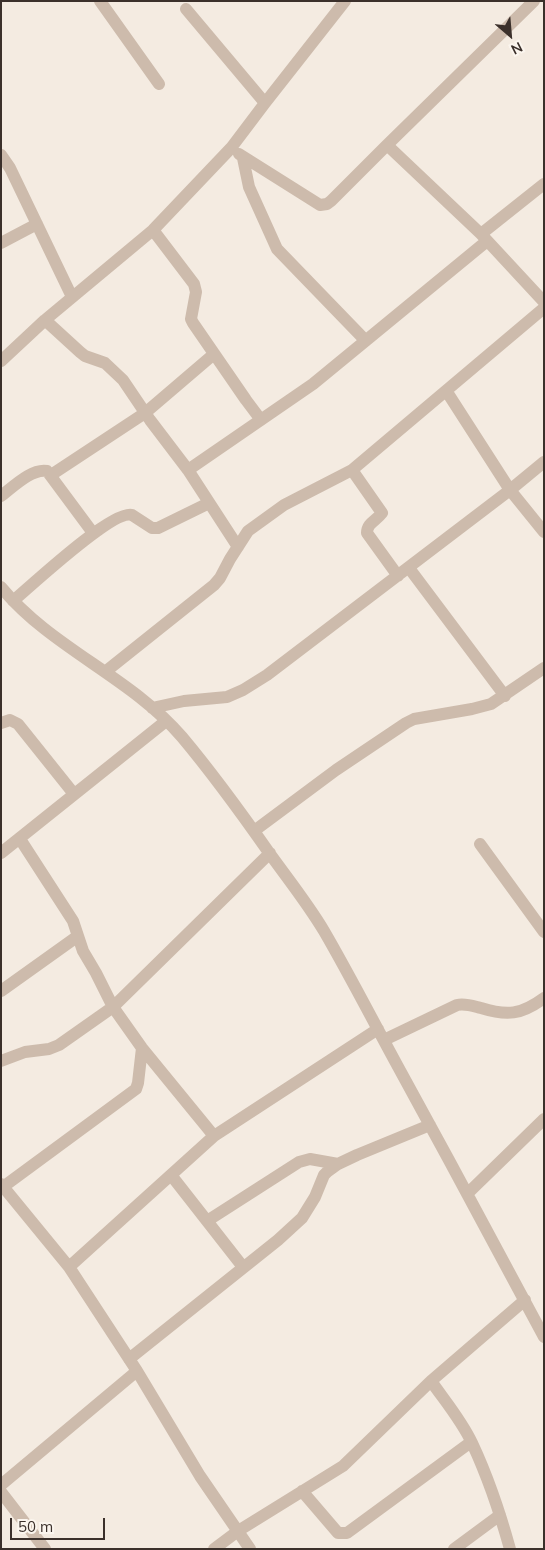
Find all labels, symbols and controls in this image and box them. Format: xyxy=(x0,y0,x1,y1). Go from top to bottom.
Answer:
north arrow xyxy=(485,10,535,60)
text: N xyxy=(508,38,526,59)
scale bar xyxy=(12,1508,108,1540)
text: 50 m xyxy=(18,1517,53,1536)

